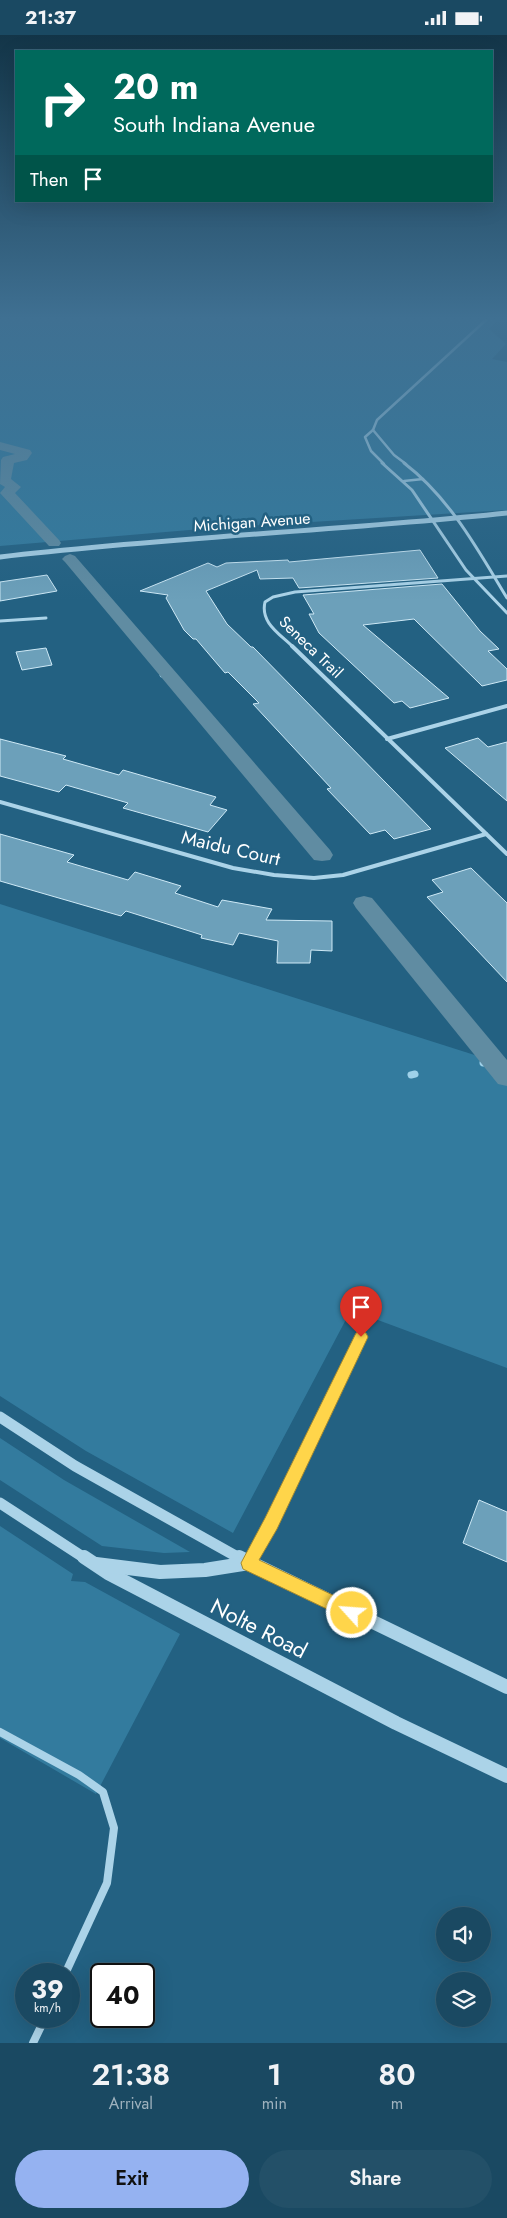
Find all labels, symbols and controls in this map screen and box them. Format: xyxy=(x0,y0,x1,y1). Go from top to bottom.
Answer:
text: 21:37 xyxy=(25,4,76,31)
text: 20 m xyxy=(113,62,198,112)
icon: right xyxy=(30,70,95,135)
text: South Indiana Avenue xyxy=(113,108,315,140)
icon: arrive xyxy=(79,165,107,193)
text: Then xyxy=(30,166,69,193)
street label: Michigan Avenue xyxy=(193,506,311,538)
street label: Seneca Trail xyxy=(274,611,348,683)
street label: Maidu Court xyxy=(179,824,283,873)
pin xyxy=(340,1286,382,1337)
icon: arrive xyxy=(347,1293,375,1321)
position arrow xyxy=(325,1586,377,1638)
street label: Nolte Road xyxy=(205,1590,313,1666)
map controls xyxy=(436,1907,491,2027)
button: sound xyxy=(436,1907,491,1962)
speed limit sign: 40 xyxy=(90,1963,155,2028)
text: 39 xyxy=(31,1971,64,2007)
button: layers xyxy=(436,1972,491,2027)
text: km/h xyxy=(34,1999,61,2017)
text: 21:38 xyxy=(91,2053,170,2096)
text: 1 xyxy=(267,2053,282,2096)
text: 80 xyxy=(378,2053,416,2096)
text: Arrival xyxy=(109,2092,153,2115)
text: min xyxy=(262,2092,287,2115)
text: m xyxy=(391,2092,403,2115)
button: Exit xyxy=(15,2150,249,2208)
button: Share xyxy=(259,2150,492,2208)

